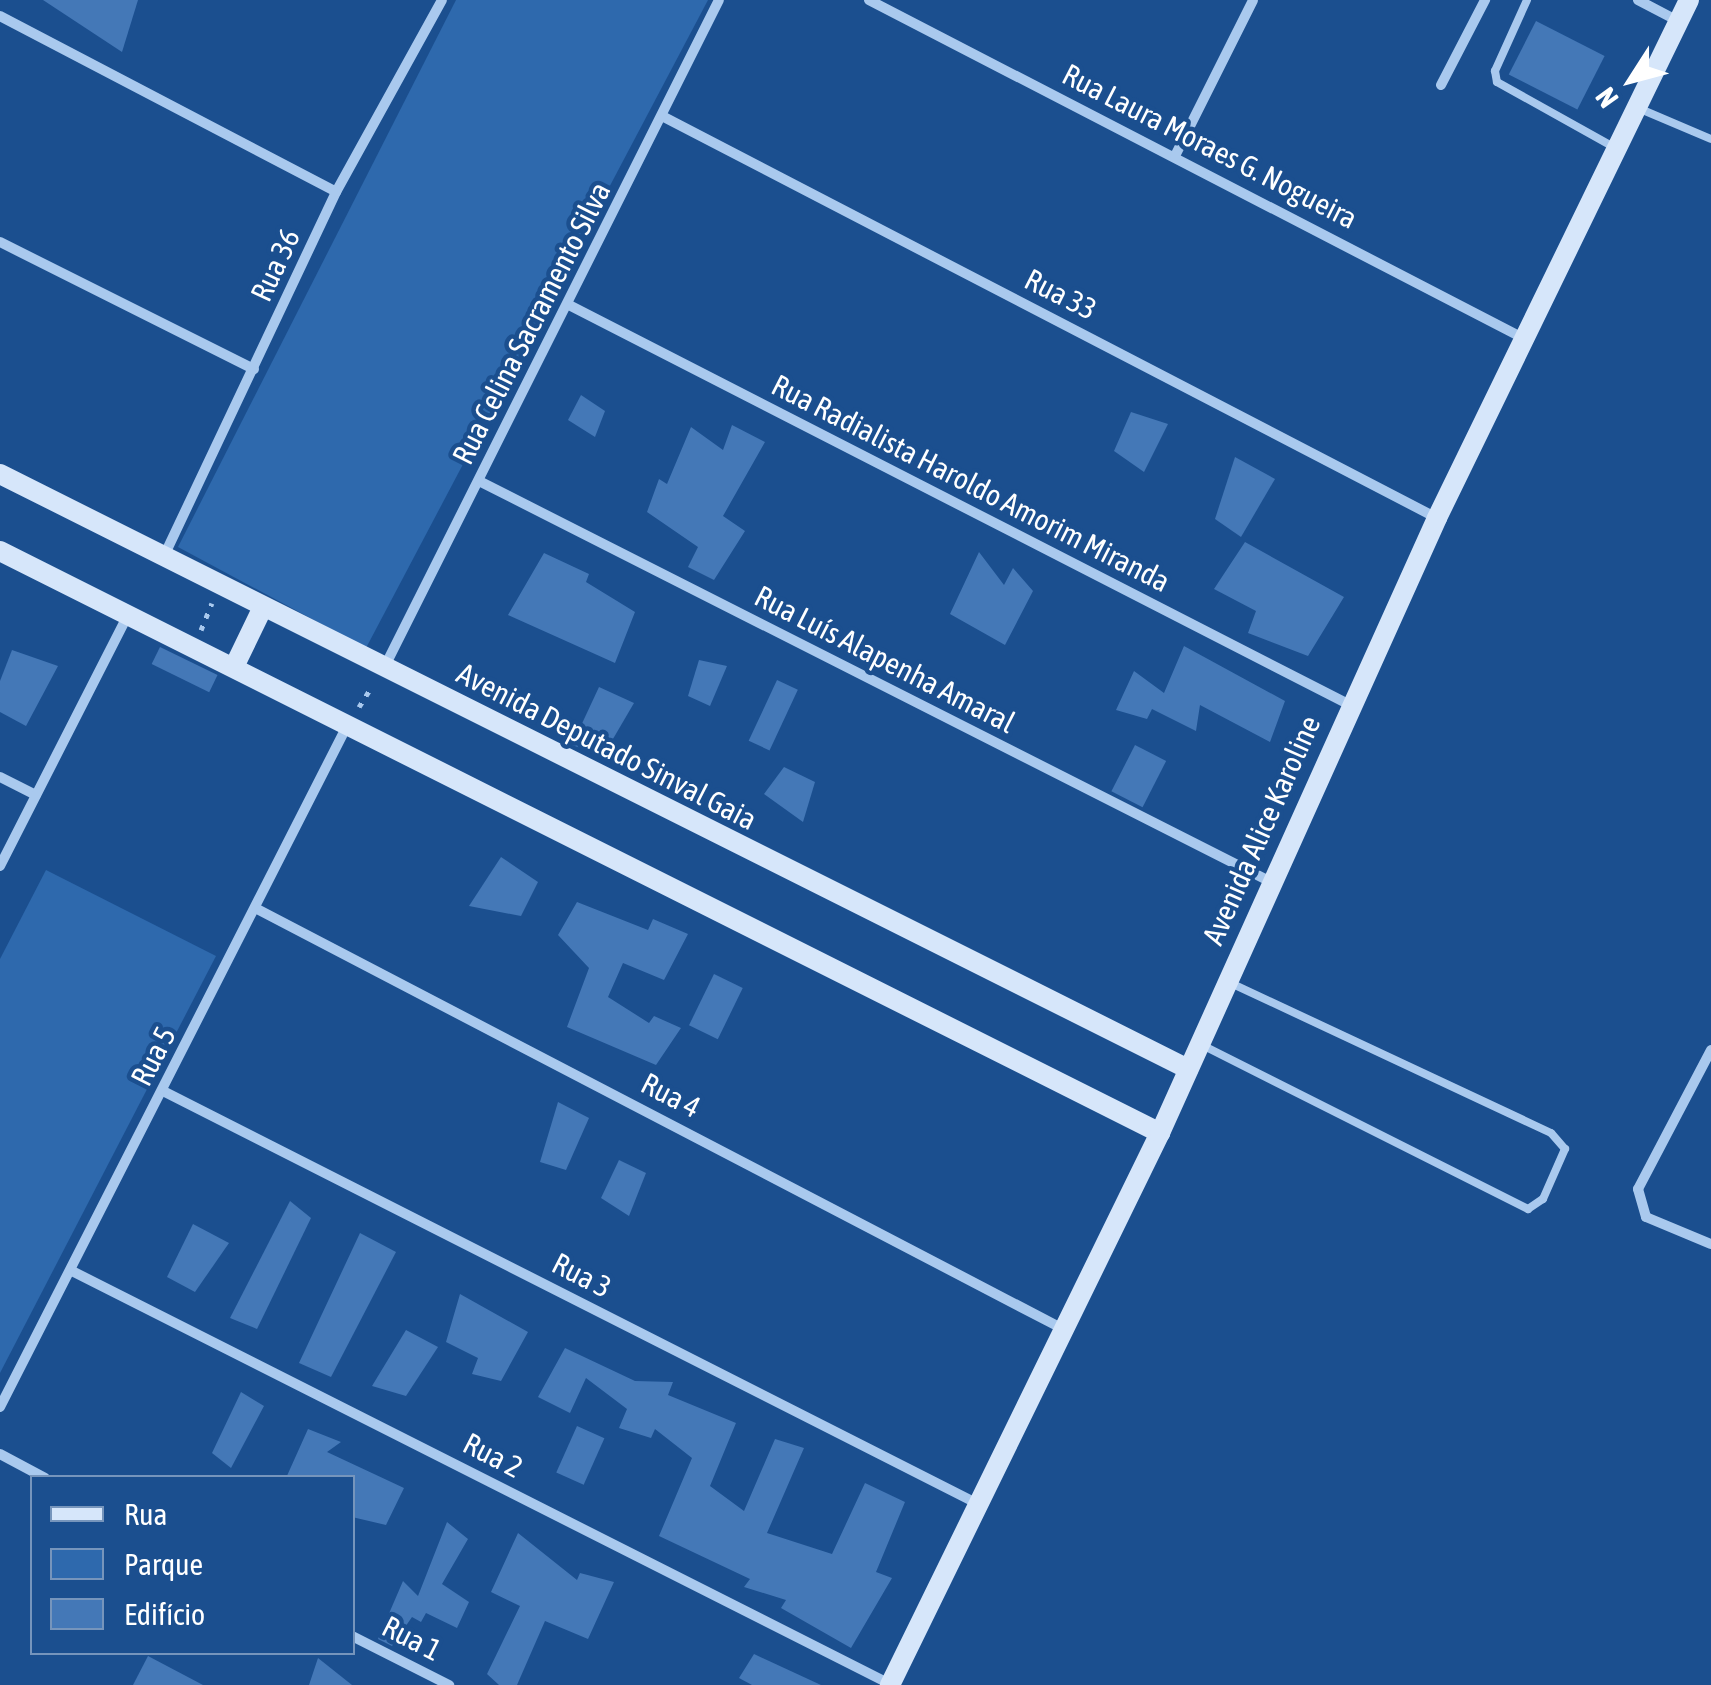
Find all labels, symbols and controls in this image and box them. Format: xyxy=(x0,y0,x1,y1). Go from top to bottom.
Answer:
north arrow xyxy=(1581,30,1681,130)
street label: Rua Laura Moraes G. Nogueira xyxy=(1057,56,1363,236)
text: N xyxy=(1589,82,1625,114)
street label: Rua Celina Sacramento Silva xyxy=(444,176,618,470)
street label: Rua 36 xyxy=(243,223,307,307)
street label: Rua 33 xyxy=(1019,261,1103,327)
street label: Rua Radialista Haroldo Amorim Miranda xyxy=(766,367,1176,599)
street label: Rua Luís Alapenha Amaral xyxy=(749,578,1021,740)
street label: Avenida Deputado Sinval Gaia xyxy=(451,655,763,837)
street label: Avenida Alice Karoline xyxy=(1194,710,1328,950)
street label: Rua 5 xyxy=(123,1020,183,1092)
street label: Rua 4 xyxy=(635,1065,707,1125)
street label: Rua 3 xyxy=(546,1245,618,1305)
street label: Rua 2 xyxy=(457,1425,529,1485)
legend xyxy=(30,1475,355,1655)
text: Rua xyxy=(124,1497,167,1531)
text: Parque xyxy=(124,1547,203,1581)
text: Edifício xyxy=(124,1597,205,1631)
street label: Rua 1 xyxy=(376,1608,448,1668)

